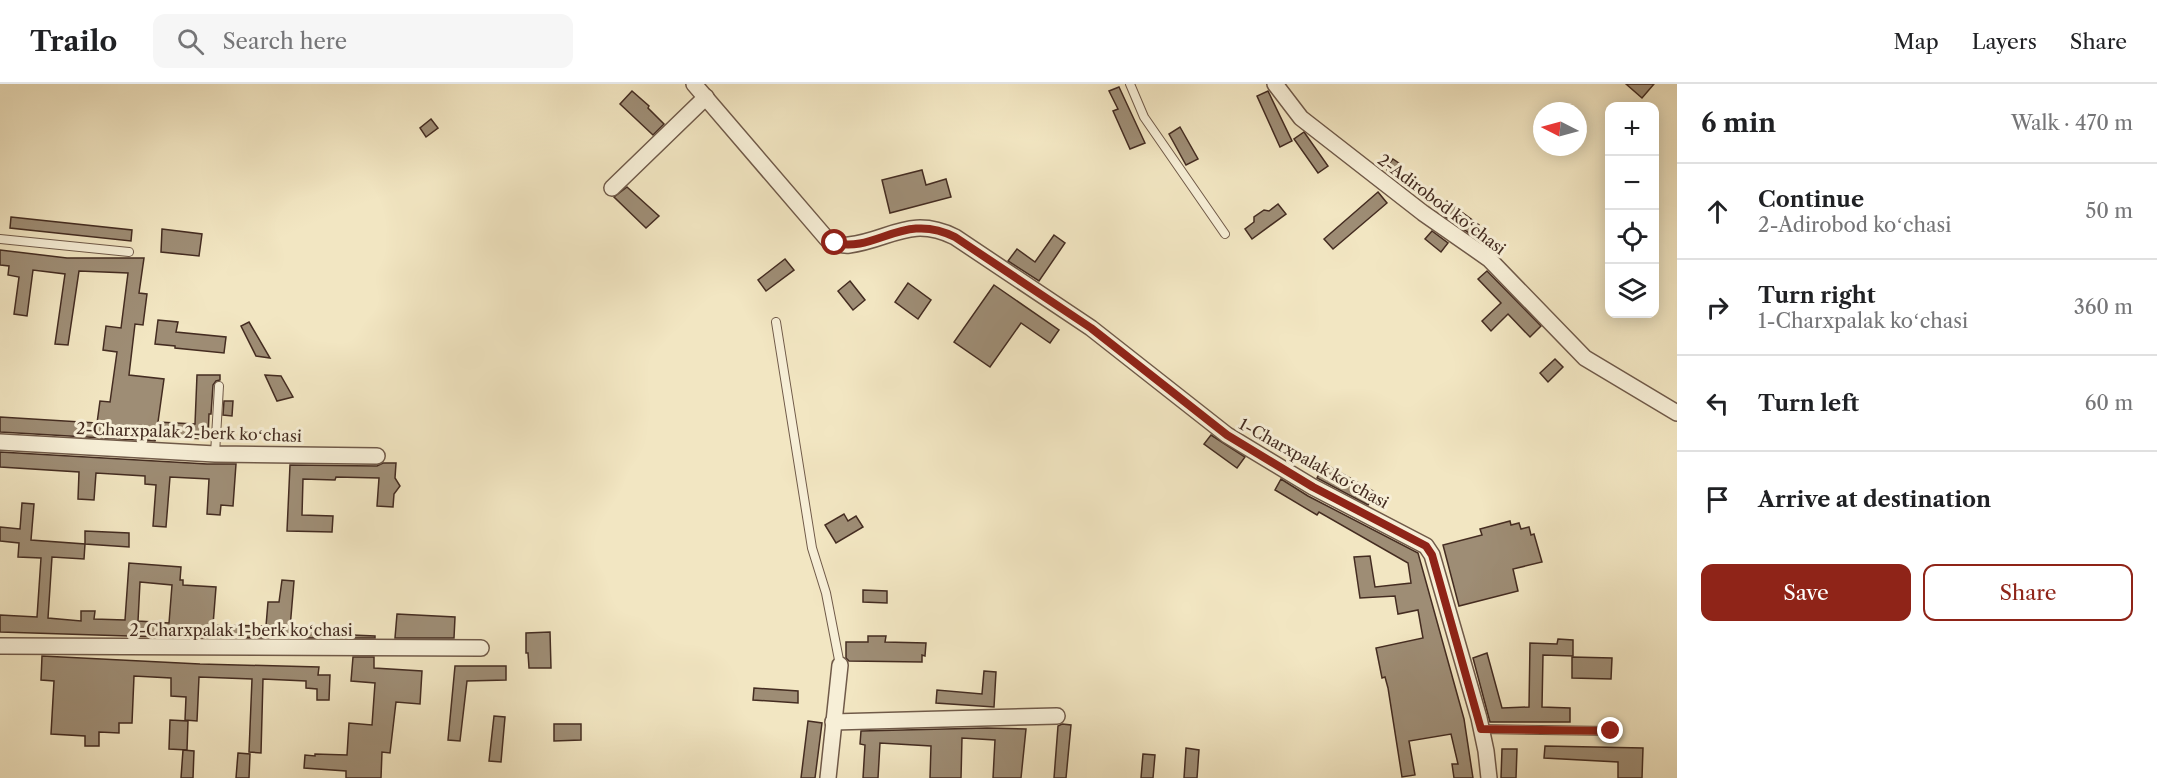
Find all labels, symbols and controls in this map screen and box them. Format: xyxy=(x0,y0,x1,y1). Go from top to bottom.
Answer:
search box xyxy=(153,14,573,68)
text: Trailo xyxy=(30,24,117,58)
icon: search xyxy=(174,25,207,58)
text: Search here xyxy=(222,28,347,55)
text: Map xyxy=(1894,29,1939,54)
text: Layers xyxy=(1972,29,2037,54)
text: Share xyxy=(2070,29,2127,54)
north arrow xyxy=(1533,102,1587,156)
map controls xyxy=(1605,102,1659,318)
button: + xyxy=(1605,102,1659,156)
text: 6 min xyxy=(1701,107,1776,139)
text: Walk · 470 m xyxy=(2011,111,2133,135)
street label: 2-Adirobod koʻchasi xyxy=(1374,149,1510,259)
button: − xyxy=(1605,156,1659,210)
text: Continue xyxy=(1758,186,1864,213)
icon: ahead xyxy=(1701,195,1734,228)
text: 50 m xyxy=(2086,199,2133,223)
button: locate xyxy=(1605,210,1659,264)
text: 2-Adirobod koʻchasi xyxy=(1758,213,1951,237)
route start xyxy=(821,229,847,255)
button: layers xyxy=(1605,264,1659,318)
text: Turn right xyxy=(1758,282,1876,309)
icon: right xyxy=(1701,291,1734,324)
text: 360 m xyxy=(2074,295,2133,319)
text: 1-Charxpalak koʻchasi xyxy=(1758,309,1968,333)
icon: left xyxy=(1701,387,1734,420)
text: Turn left xyxy=(1758,390,1859,417)
text: 60 m xyxy=(2085,391,2133,415)
street label: 1-Charxpalak koʻchasi xyxy=(1236,414,1392,513)
street label: 2-Charxpalak 2-berk koʻchasi xyxy=(76,418,302,446)
icon: arrive xyxy=(1701,483,1734,516)
text: Arrive at destination xyxy=(1758,486,1991,513)
button: Save xyxy=(1701,564,1911,621)
button: Share xyxy=(1923,564,2133,621)
street label: 2-Charxpalak 1-berk koʻchasi xyxy=(129,620,353,640)
route end xyxy=(1597,717,1623,743)

